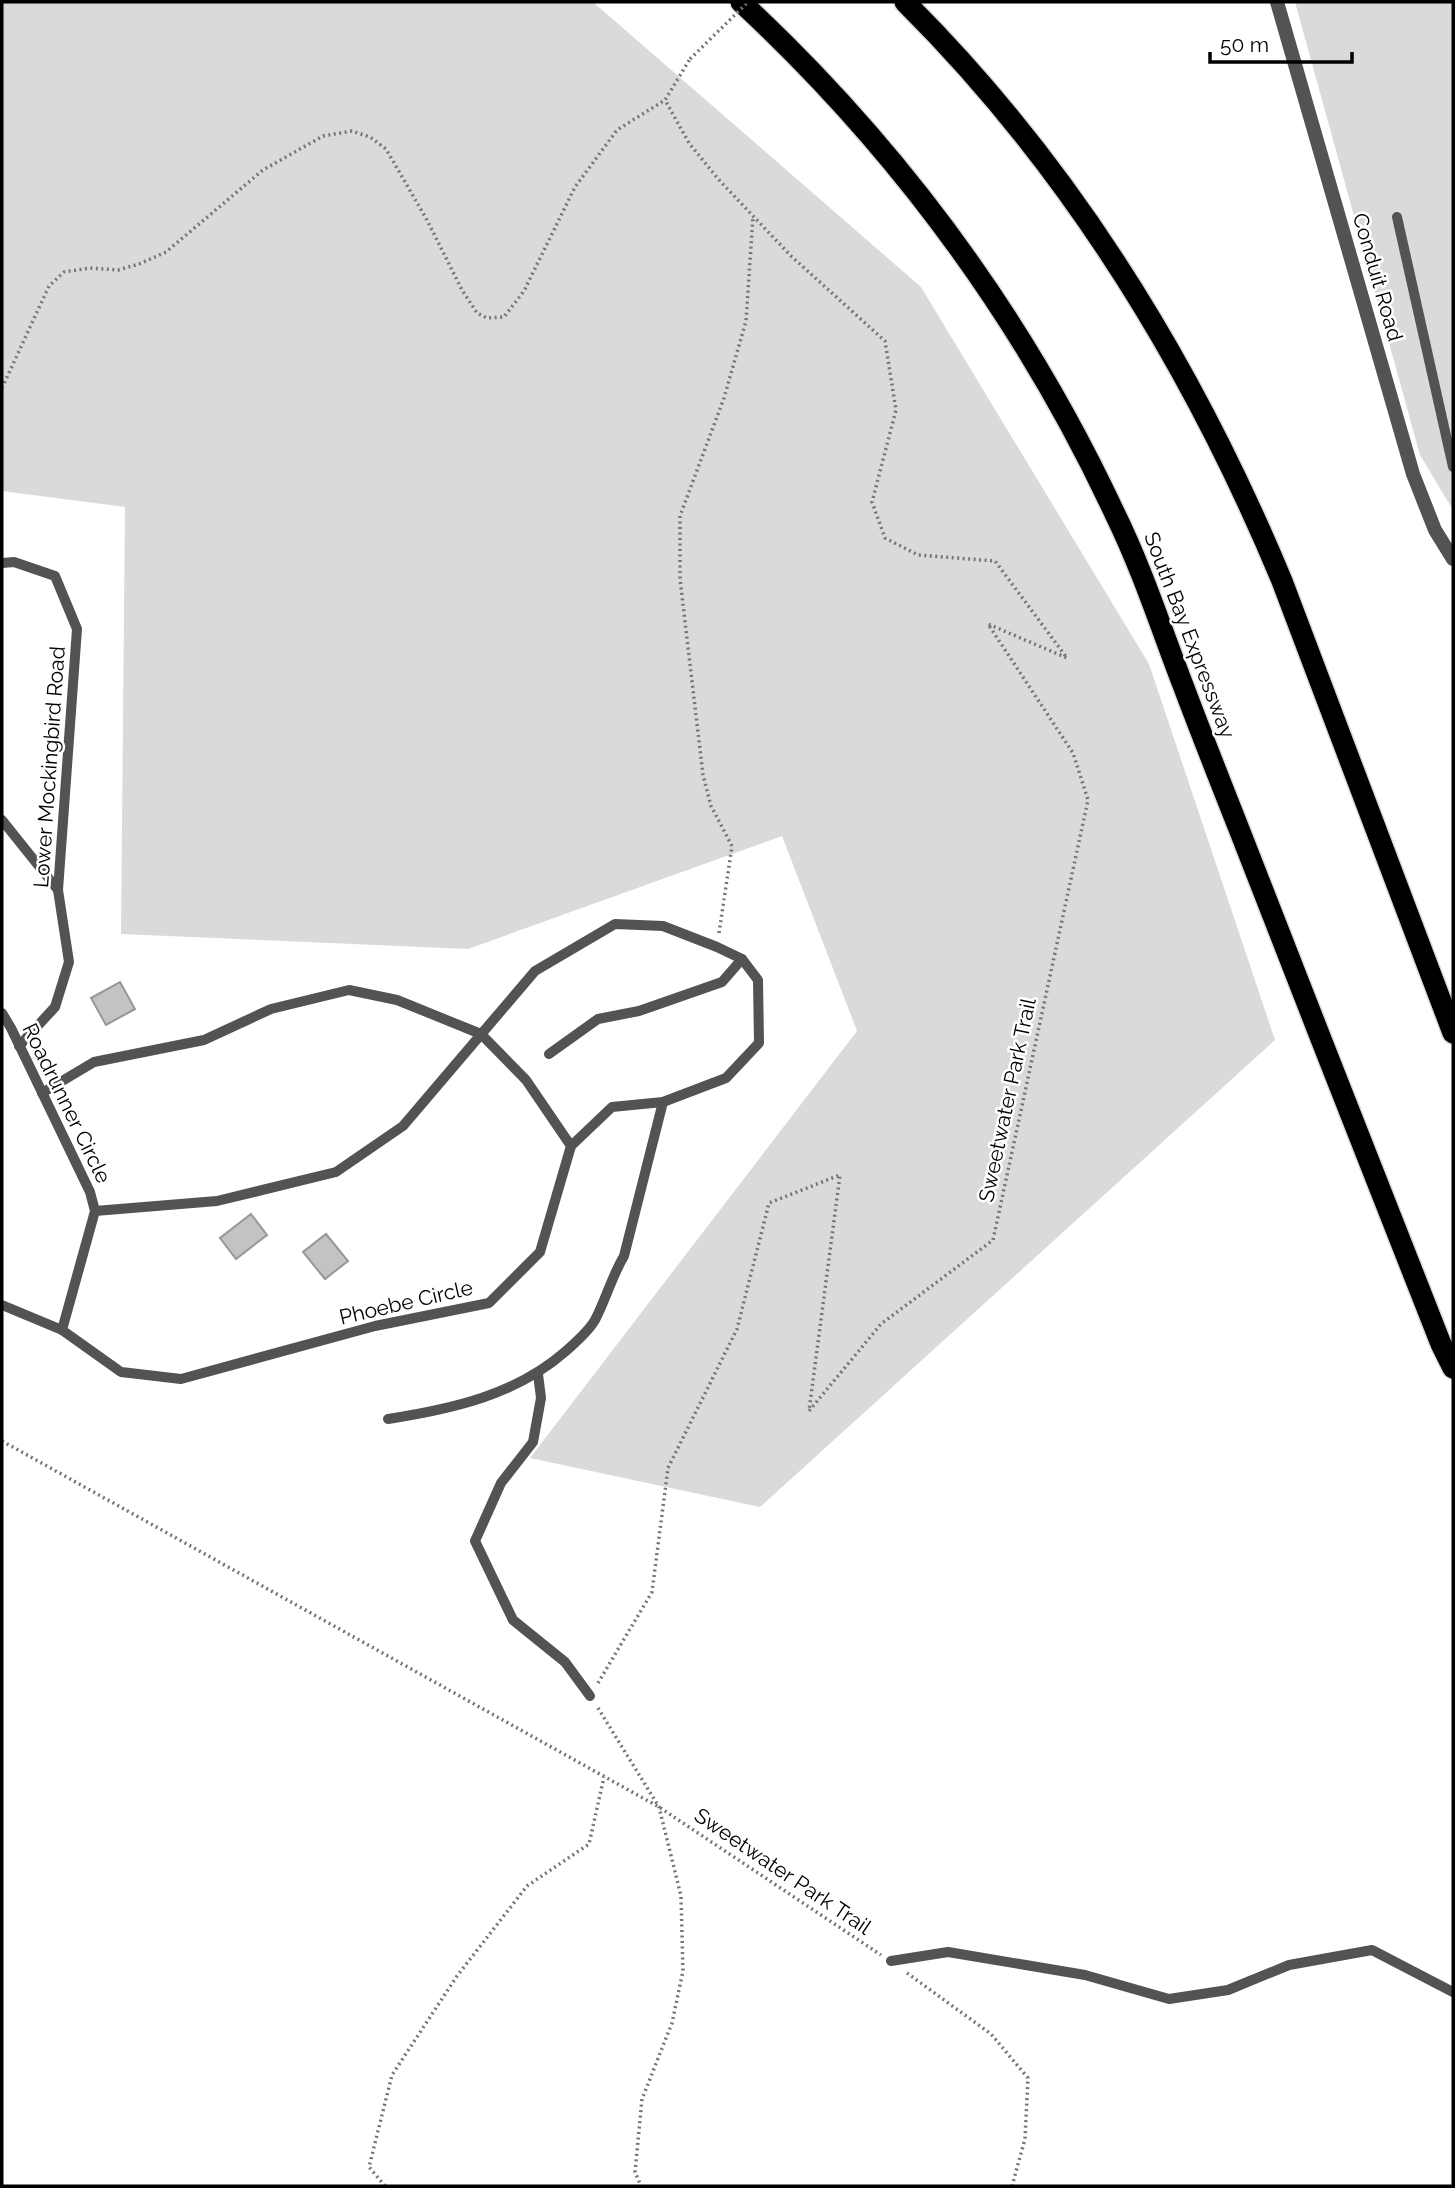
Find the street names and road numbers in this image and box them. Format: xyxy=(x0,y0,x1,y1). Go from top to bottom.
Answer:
street label: Conduit Road xyxy=(1348,210,1408,344)
street label: South Bay Expressway xyxy=(1139,528,1241,742)
street label: Lower Mockingbird Road xyxy=(28,645,70,889)
street label: Sweetwater Park Trail xyxy=(973,995,1041,1204)
street label: Roadrunner Circle xyxy=(17,1019,117,1187)
street label: Phoebe Circle xyxy=(337,1274,475,1330)
street label: Sweetwater Park Trail xyxy=(690,1803,876,1940)

